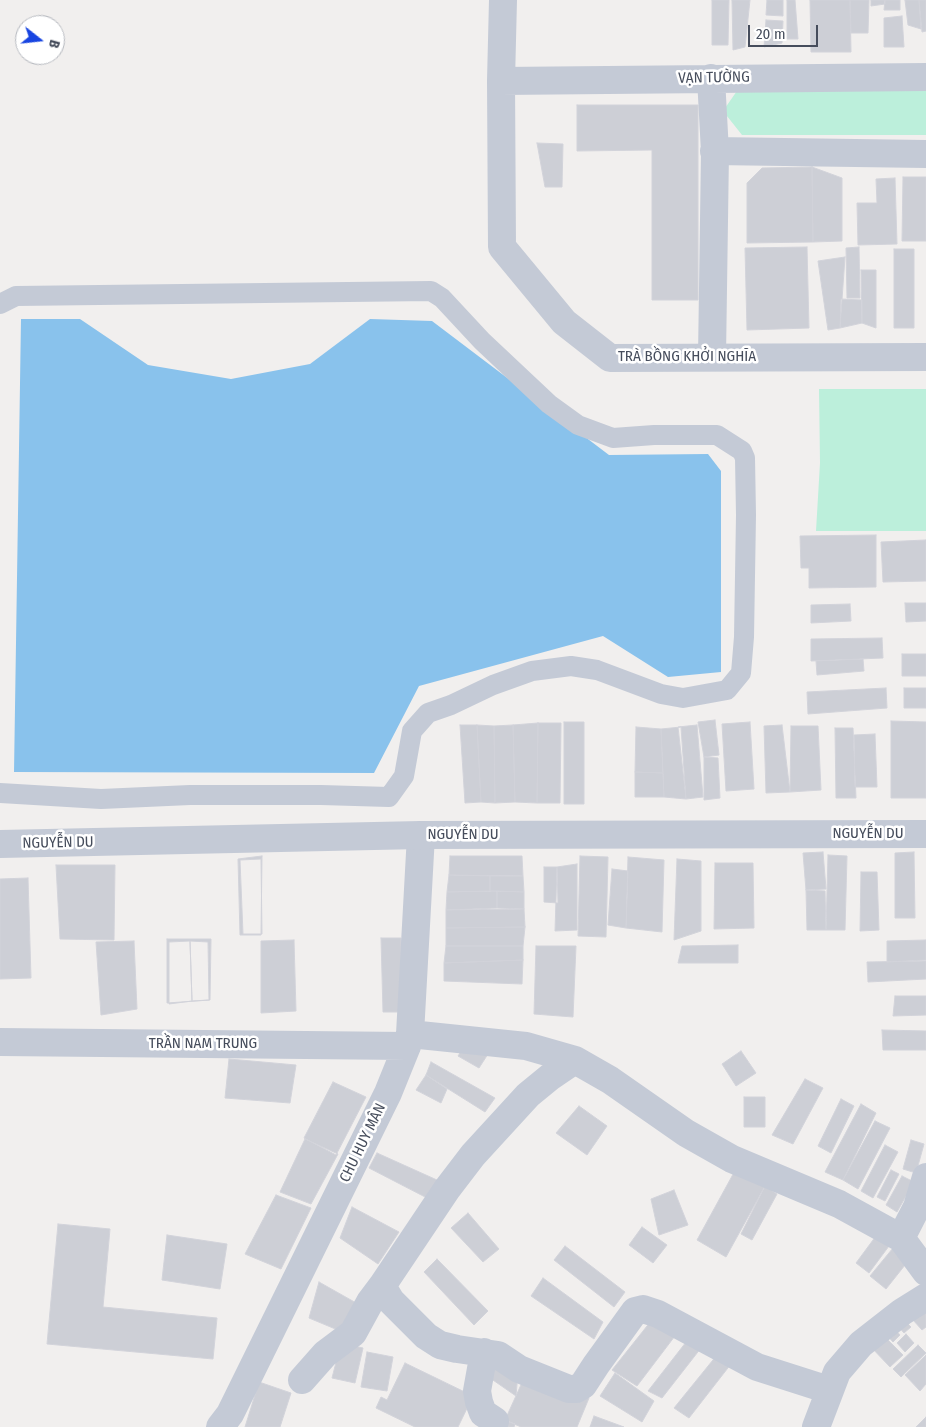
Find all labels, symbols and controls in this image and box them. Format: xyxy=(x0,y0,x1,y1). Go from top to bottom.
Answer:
north arrow xyxy=(15,15,65,65)
scale bar xyxy=(751,15,821,47)
text: 20 m xyxy=(756,25,786,43)
text: B xyxy=(45,38,63,50)
street label: VẠN TƯỜNG xyxy=(678,68,750,88)
street label: TRÀ BỒNG KHỞI NGHĨA xyxy=(618,348,756,366)
street label: NGUYỄN DU xyxy=(832,825,904,843)
street label: NGUYỄN DU xyxy=(427,826,499,844)
street label: NGUYỄN DU xyxy=(22,833,94,853)
street label: TRẦN NAM TRUNG xyxy=(149,1035,257,1053)
street label: CHU HUY MÂN xyxy=(336,1101,390,1185)

